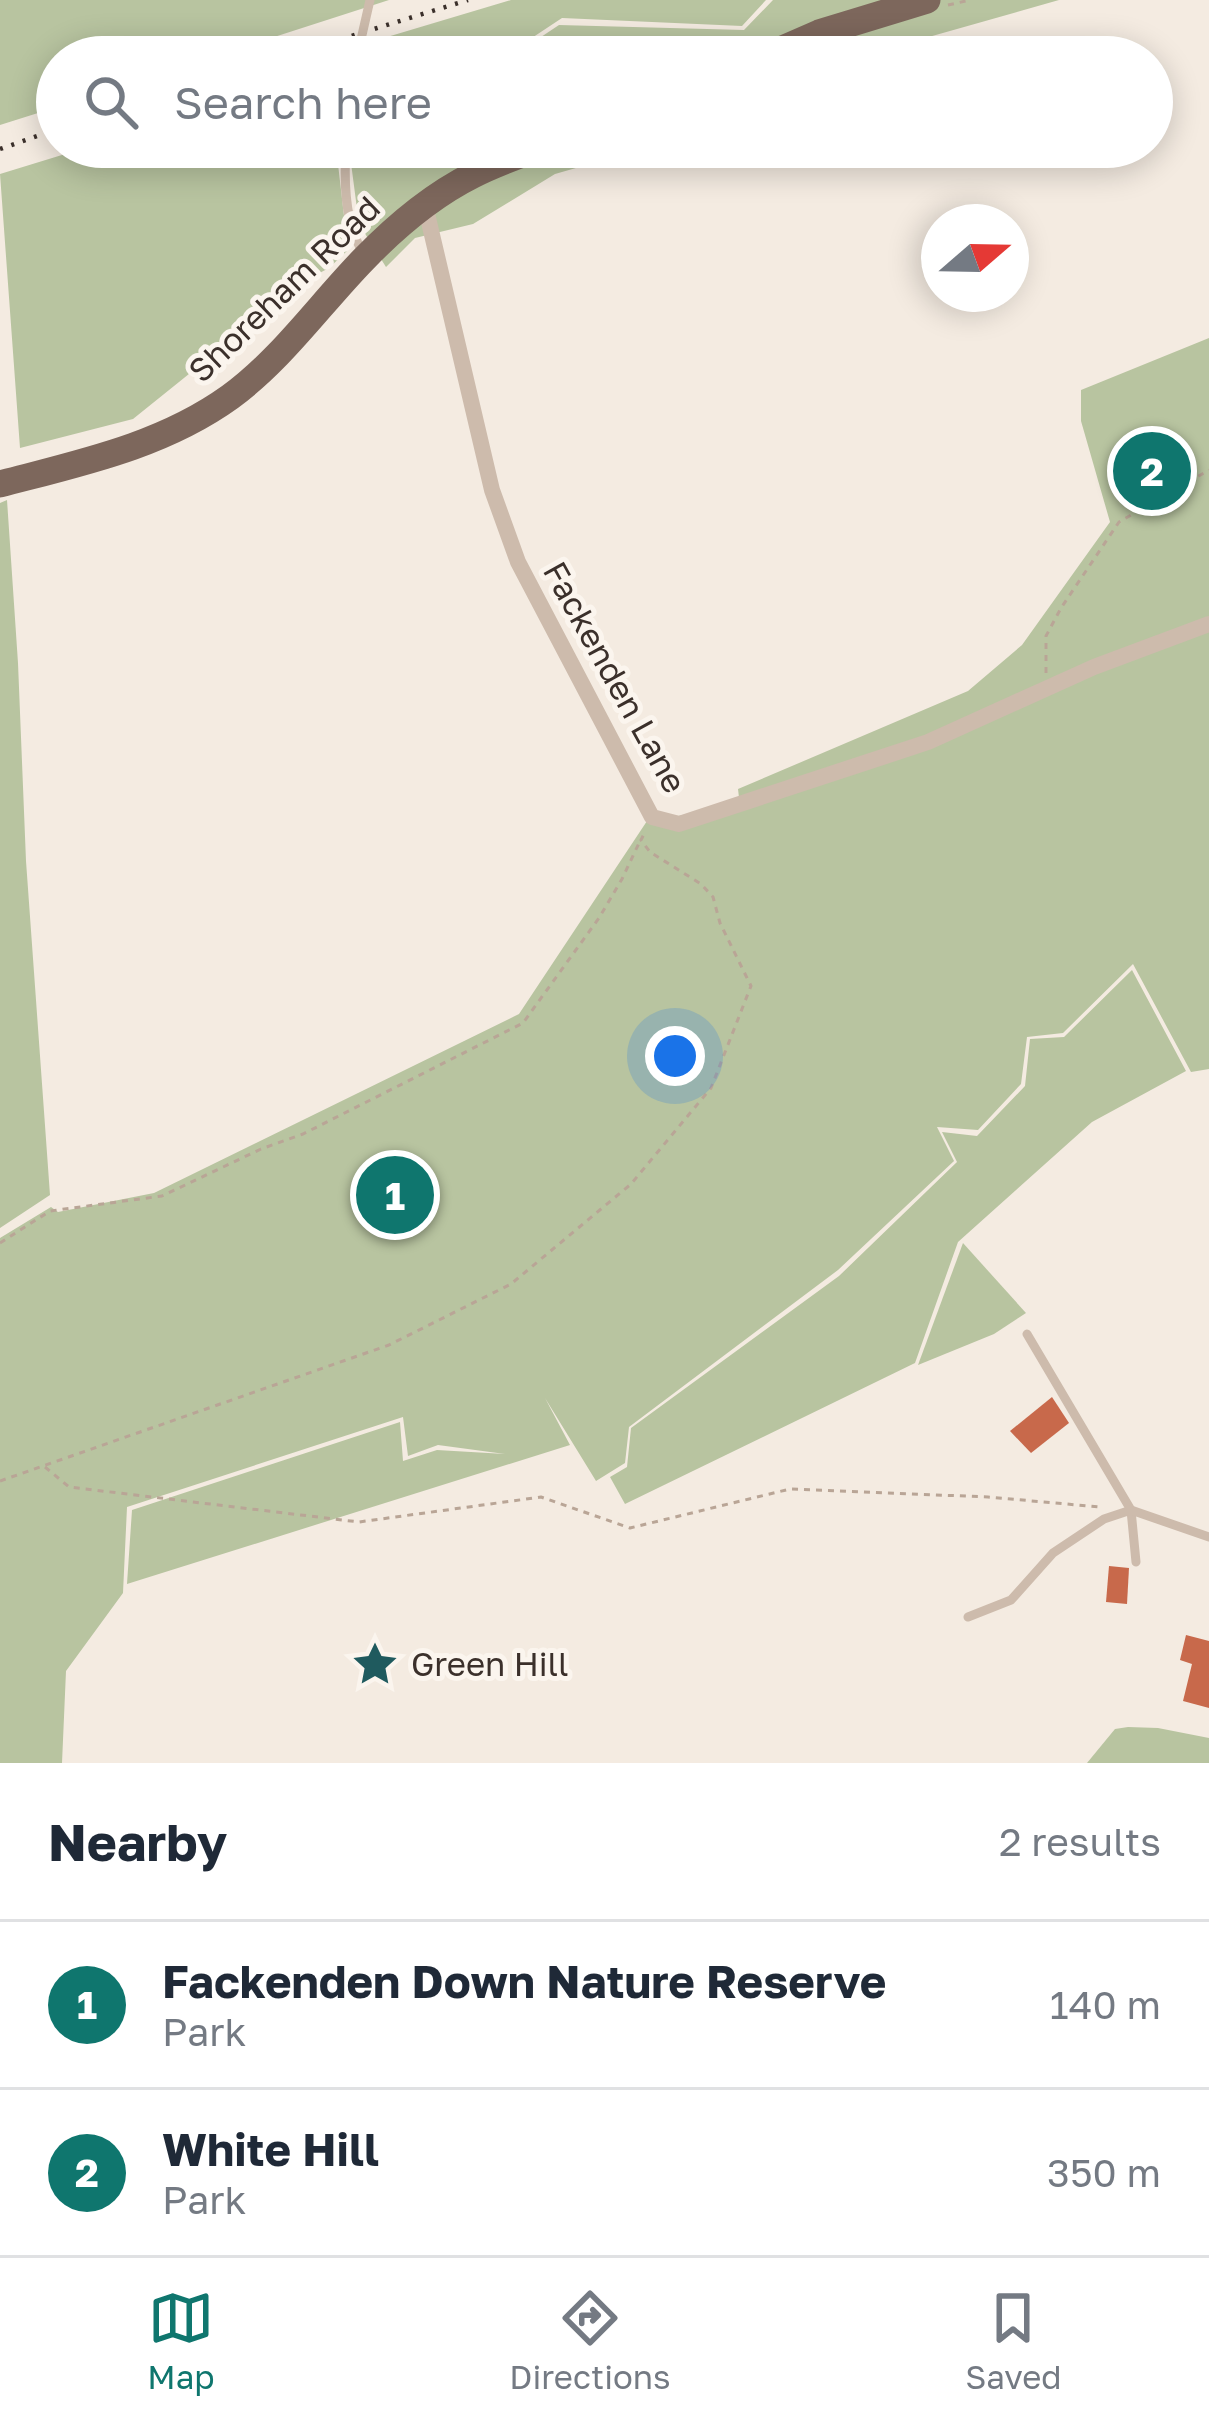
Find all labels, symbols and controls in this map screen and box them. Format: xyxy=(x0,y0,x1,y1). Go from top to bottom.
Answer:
search box xyxy=(36,36,1173,168)
icon: search xyxy=(78,69,144,135)
text: Search here xyxy=(174,75,432,129)
street label: Shoreham Road xyxy=(180,188,387,390)
north arrow xyxy=(921,204,1029,312)
pin: 2 xyxy=(1113,426,1191,516)
street label: Fackenden Lane xyxy=(536,554,695,799)
your location xyxy=(645,1026,705,1086)
pin: 1 xyxy=(356,1150,434,1240)
place icon: Green Hill xyxy=(350,1639,400,1689)
place label: Green Hill xyxy=(411,1644,569,1683)
text: Nearby xyxy=(48,1811,227,1872)
text: 2 results xyxy=(999,1818,1161,1865)
text: Fackenden Down Nature Reserve xyxy=(162,1954,886,2008)
text: 1 xyxy=(77,1981,97,2028)
text: 140 m xyxy=(1050,1981,1161,2028)
text: Park xyxy=(162,2008,246,2055)
text: White Hill xyxy=(162,2122,379,2176)
text: 2 xyxy=(75,2149,99,2196)
text: 350 m xyxy=(1047,2149,1161,2196)
text: Park xyxy=(162,2176,246,2223)
tab: Map xyxy=(147,2285,215,2396)
tab: Directions xyxy=(509,2285,671,2396)
tab: Saved xyxy=(965,2285,1062,2396)

